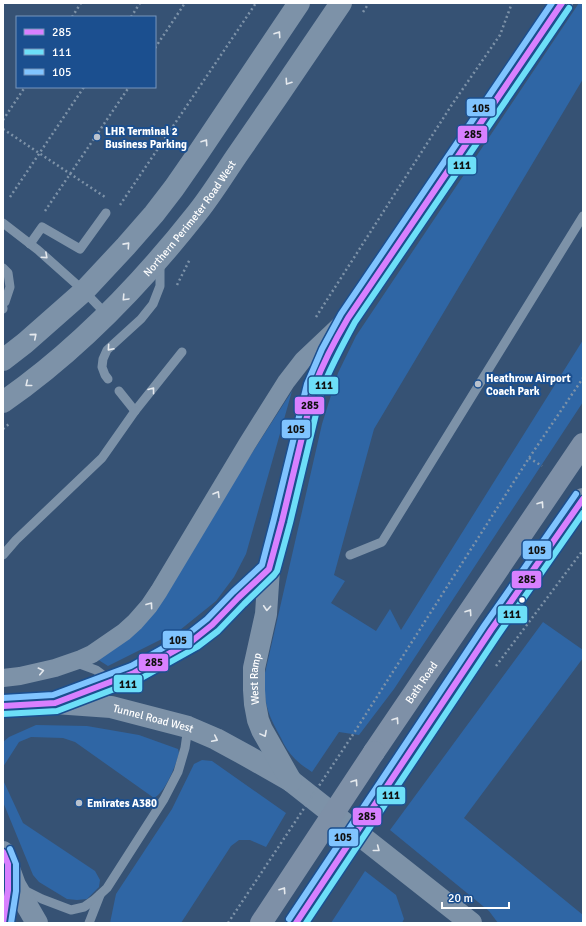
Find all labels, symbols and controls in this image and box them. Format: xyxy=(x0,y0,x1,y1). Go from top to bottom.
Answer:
legend xyxy=(16,16,156,88)
text: 285 xyxy=(52,25,71,40)
one-way arrow xyxy=(273,32,280,39)
text: 111 xyxy=(52,45,71,60)
text: 105 xyxy=(52,65,71,80)
one-way arrow xyxy=(286,77,293,84)
line badge: 105 xyxy=(466,98,496,117)
text: 105 xyxy=(472,102,490,115)
place label: LHR Terminal 2 Business Parking xyxy=(105,125,187,151)
line badge: 285 xyxy=(457,125,488,144)
text: 285 xyxy=(464,128,482,141)
marker: LHR Terminal 2 Business Parking xyxy=(92,132,102,142)
one-way arrow xyxy=(201,139,208,146)
line badge: 111 xyxy=(447,156,477,175)
street label: Northern Perimeter Road West xyxy=(140,158,238,279)
text: 111 xyxy=(453,159,471,172)
one-way arrow xyxy=(122,243,129,250)
one-way arrow xyxy=(40,251,47,258)
one-way arrow xyxy=(122,293,129,300)
one-way arrow xyxy=(29,334,36,341)
one-way arrow xyxy=(107,344,114,351)
place label: Heathrow Airport Coach Park xyxy=(486,372,571,398)
line badge: 111 xyxy=(308,376,339,395)
text: 111 xyxy=(315,379,333,392)
marker: Heathrow Airport Coach Park xyxy=(473,379,483,389)
one-way arrow xyxy=(25,380,32,387)
one-way arrow xyxy=(147,388,154,395)
line badge: 285 xyxy=(294,396,325,415)
text: 285 xyxy=(301,399,319,412)
line badge: 105 xyxy=(281,419,311,439)
text: 105 xyxy=(287,423,305,436)
one-way arrow xyxy=(212,491,219,498)
one-way arrow xyxy=(537,502,544,509)
line badge: 105 xyxy=(522,540,552,560)
text: 105 xyxy=(528,544,546,557)
line badge: 285 xyxy=(511,570,542,589)
text: 285 xyxy=(518,573,536,586)
unlabelled marker xyxy=(517,595,527,605)
one-way arrow xyxy=(145,602,152,609)
one-way arrow xyxy=(262,605,271,611)
line badge: 111 xyxy=(497,605,528,624)
text: 111 xyxy=(503,608,521,621)
one-way arrow xyxy=(464,609,472,616)
line badge: 105 xyxy=(162,630,193,649)
text: 105 xyxy=(169,634,187,647)
street label: West Ramp xyxy=(248,651,264,705)
line badge: 285 xyxy=(138,653,169,672)
text: 285 xyxy=(145,656,163,669)
street label: Bath Road xyxy=(402,659,440,706)
one-way arrow xyxy=(38,668,45,676)
line badge: 111 xyxy=(113,674,143,693)
text: 111 xyxy=(119,678,137,691)
street label: Tunnel Road West xyxy=(112,701,196,735)
one-way arrow xyxy=(391,717,399,724)
one-way arrow xyxy=(260,730,267,738)
one-way arrow xyxy=(211,734,218,742)
one-way arrow xyxy=(350,779,357,786)
line badge: 111 xyxy=(376,786,406,805)
text: 111 xyxy=(382,789,400,802)
place label: Emirates A380 xyxy=(87,797,157,810)
marker: Emirates A380 xyxy=(74,798,84,808)
line badge: 285 xyxy=(352,807,382,826)
text: 285 xyxy=(358,810,376,823)
line badge: 105 xyxy=(328,828,359,847)
text: 105 xyxy=(334,831,352,844)
one-way arrow xyxy=(372,844,379,851)
scale bar xyxy=(442,884,509,910)
one-way arrow xyxy=(278,888,285,895)
text: 20 m xyxy=(448,891,473,906)

